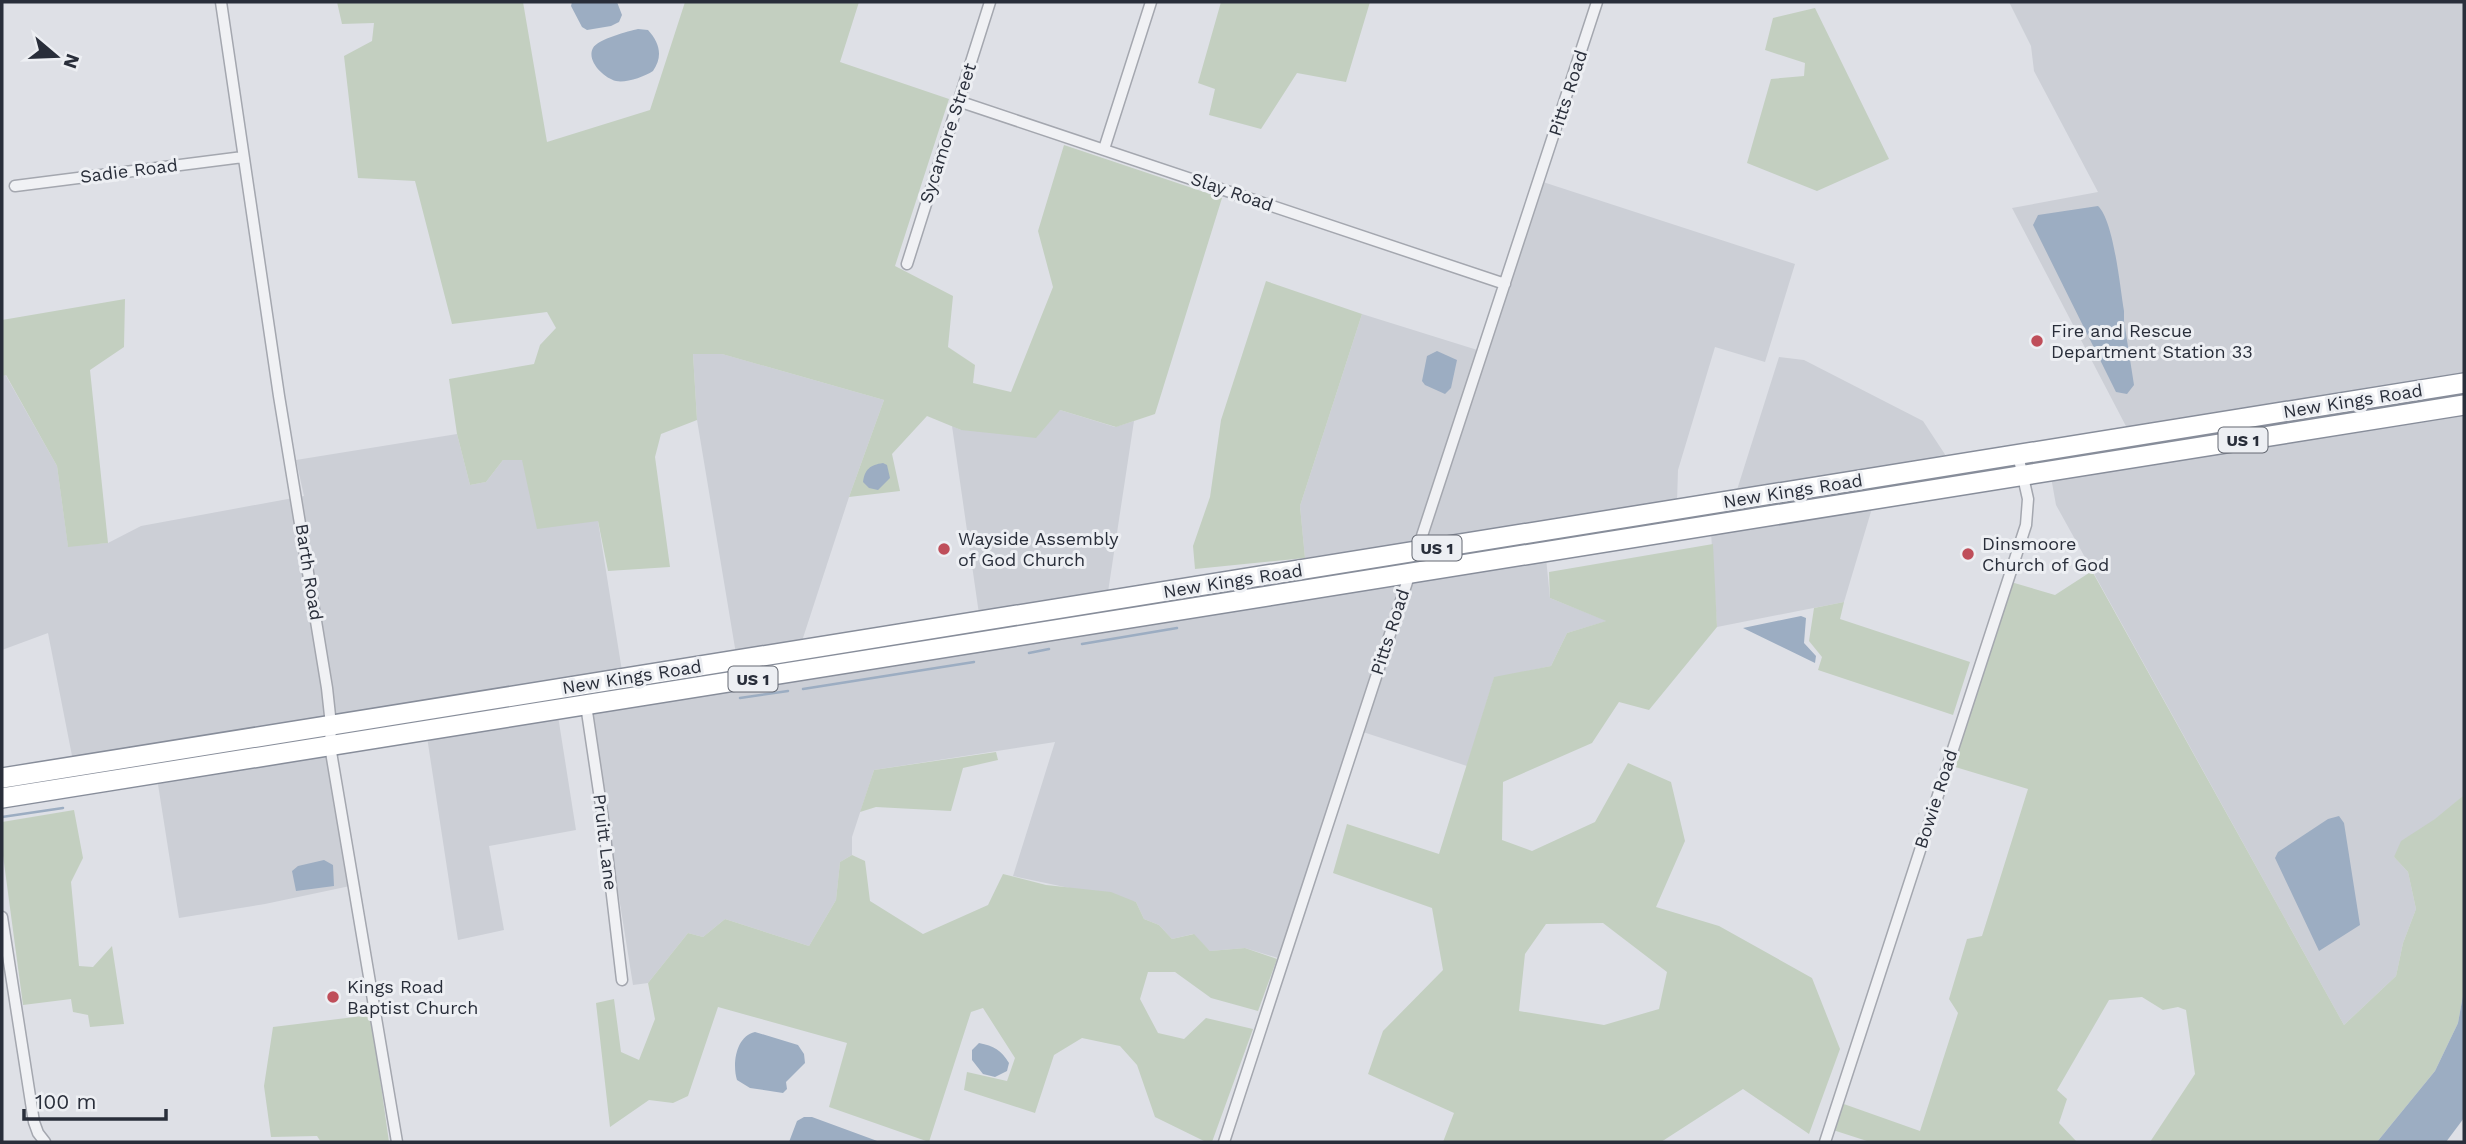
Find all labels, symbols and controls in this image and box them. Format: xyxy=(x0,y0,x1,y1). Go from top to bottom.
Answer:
north arrow xyxy=(21,21,91,91)
street label: Pitts Road xyxy=(1544,47,1591,139)
text: N xyxy=(58,51,85,72)
street label: Sycamore Street xyxy=(915,60,980,206)
street label: Sadie Road xyxy=(79,154,179,187)
street label: Slay Road xyxy=(1188,168,1276,215)
place label: Fire and Rescue Department Station 33 xyxy=(2051,320,2253,362)
marker: Fire and Rescue Department Station 33 xyxy=(2029,333,2045,349)
street label: New Kings Road xyxy=(2282,379,2424,422)
road number: US 1 xyxy=(2218,428,2268,452)
street label: New Kings Road xyxy=(1722,469,1864,512)
street label: Barth Road xyxy=(291,522,327,622)
place label: Wayside Assembly of God Church xyxy=(958,528,1119,570)
place label: Dinsmoore Church of God xyxy=(1982,533,2109,575)
road number: US 1 xyxy=(1412,536,1462,561)
marker: Wayside Assembly of God Church xyxy=(936,541,952,557)
marker: Dinsmoore Church of God xyxy=(1960,546,1976,562)
street label: New Kings Road xyxy=(1162,559,1304,602)
street label: Pitts Road xyxy=(1366,586,1413,678)
street label: New Kings Road xyxy=(561,655,703,698)
road number: US 1 xyxy=(728,666,778,692)
street label: Bowie Road xyxy=(1910,747,1961,851)
street label: Pruitt Lane xyxy=(589,793,622,891)
place label: Kings Road Baptist Church xyxy=(347,976,478,1018)
marker: Kings Road Baptist Church xyxy=(325,989,341,1005)
scale bar xyxy=(24,1078,166,1122)
text: 100 m xyxy=(35,1089,97,1114)

